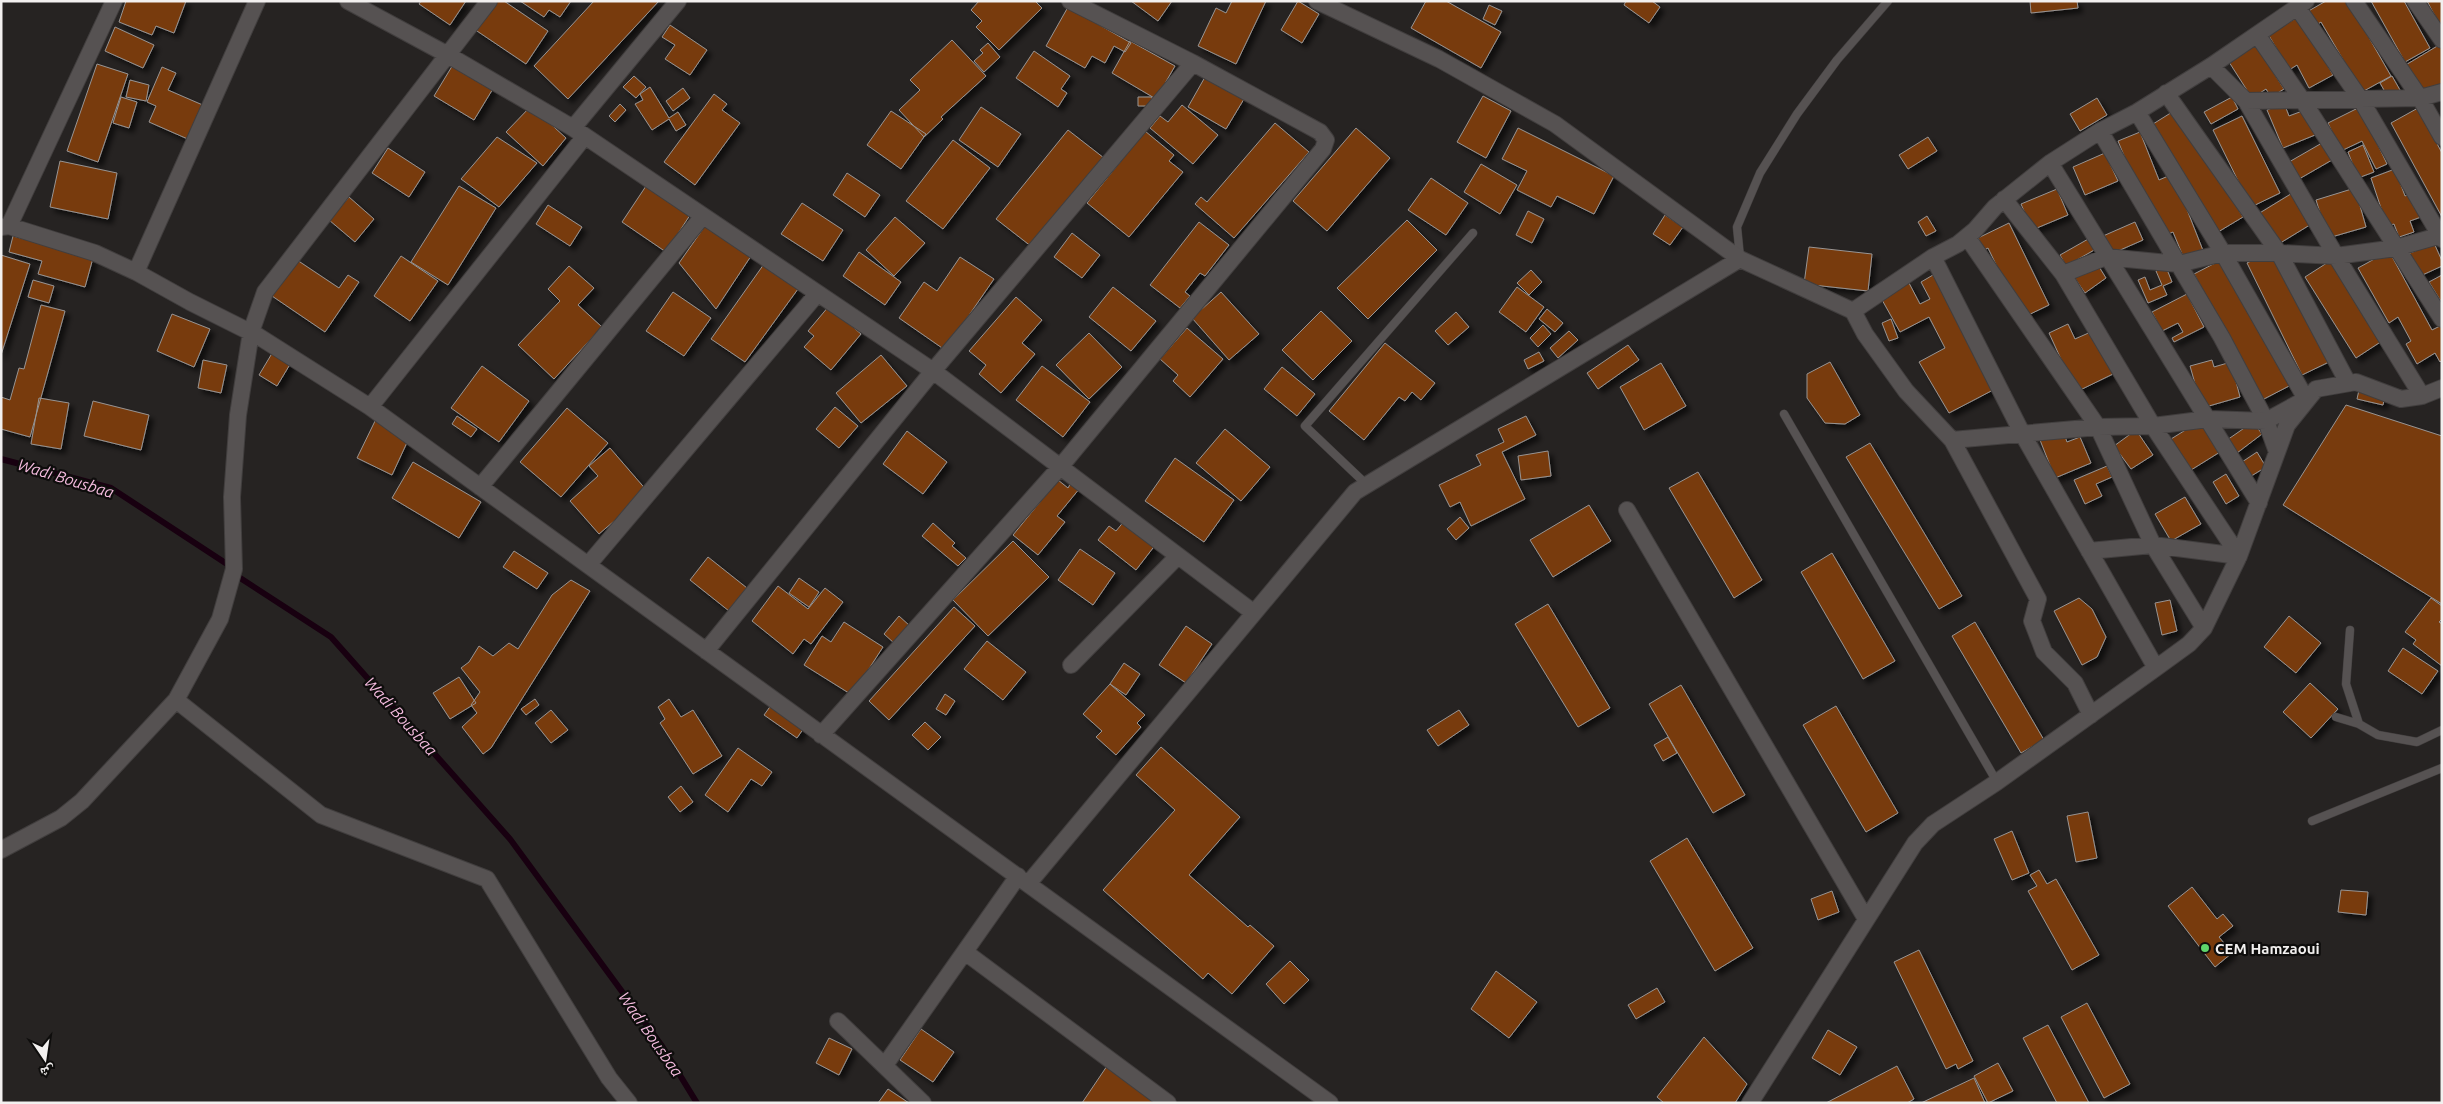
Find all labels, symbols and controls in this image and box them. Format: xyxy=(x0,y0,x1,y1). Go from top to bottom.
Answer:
water label: Wadi Bousbaa xyxy=(16,455,116,501)
water label: Wadi Bousbaa xyxy=(361,673,441,759)
place label: CEM Hamzaoui xyxy=(2215,940,2320,957)
marker: CEM Hamzaoui xyxy=(2199,942,2211,954)
water label: Wadi Bousbaa xyxy=(615,988,687,1080)
north arrow xyxy=(20,1034,70,1084)
text: ش xyxy=(39,1061,57,1081)

